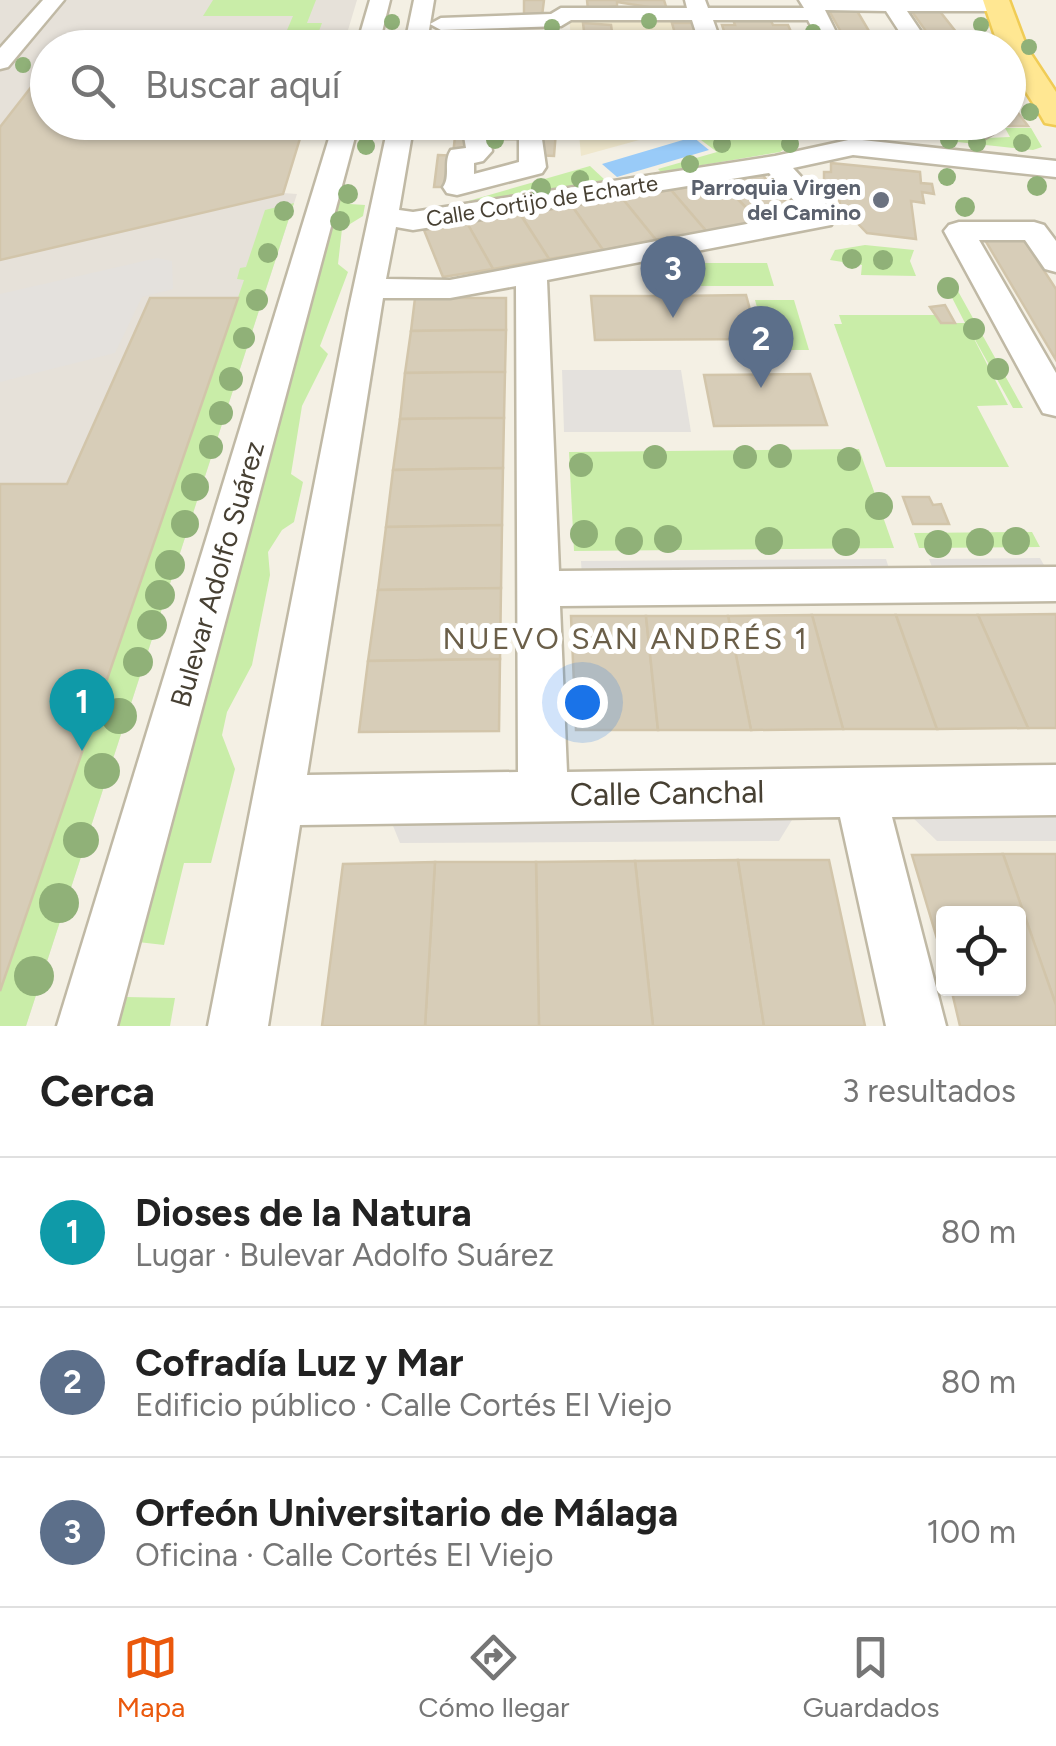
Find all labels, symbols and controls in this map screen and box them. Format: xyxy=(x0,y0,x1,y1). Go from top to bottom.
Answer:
search box xyxy=(30,30,1026,140)
icon: search xyxy=(65,58,120,113)
text: Buscar aquí xyxy=(145,62,341,108)
street label: Calle Cortijo de Echarte xyxy=(424,169,660,233)
place label: Parroquia Virgen del Camino xyxy=(691,174,861,226)
marker: Parroquia Virgen del Camino xyxy=(870,189,892,211)
pin: 3 xyxy=(640,236,706,318)
pin: 2 xyxy=(728,306,794,388)
street label: Bulevar Adolfo Suárez xyxy=(163,437,271,711)
district label: NUEVO SAN ANDRÉS 1 xyxy=(443,620,809,657)
pin: 1 xyxy=(49,668,114,751)
your location xyxy=(557,677,608,728)
street label: Calle Canchal xyxy=(569,772,765,814)
map controls xyxy=(936,906,1026,996)
button: locate xyxy=(936,906,1026,996)
text: Cerca xyxy=(40,1066,155,1117)
text: 3 resultados xyxy=(842,1072,1016,1110)
text: Dioses de la Natura xyxy=(135,1190,472,1236)
text: 1 xyxy=(66,1213,79,1251)
text: 80 m xyxy=(941,1213,1016,1251)
text: Lugar · Bulevar Adolfo Suárez xyxy=(135,1236,554,1274)
text: Cofradía Luz y Mar xyxy=(135,1340,463,1386)
text: 2 xyxy=(63,1363,82,1401)
text: 80 m xyxy=(941,1363,1016,1401)
text: Edificio público · Calle Cortés El Viejo xyxy=(135,1386,672,1424)
text: Orfeón Universitario de Málaga xyxy=(135,1490,678,1536)
text: 3 xyxy=(64,1513,81,1551)
text: 100 m xyxy=(927,1513,1016,1551)
text: Oficina · Calle Cortés El Viejo xyxy=(135,1536,554,1574)
tab: Mapa xyxy=(116,1630,185,1724)
tab: Cómo llegar xyxy=(418,1630,569,1724)
tab: Guardados xyxy=(802,1630,940,1724)

